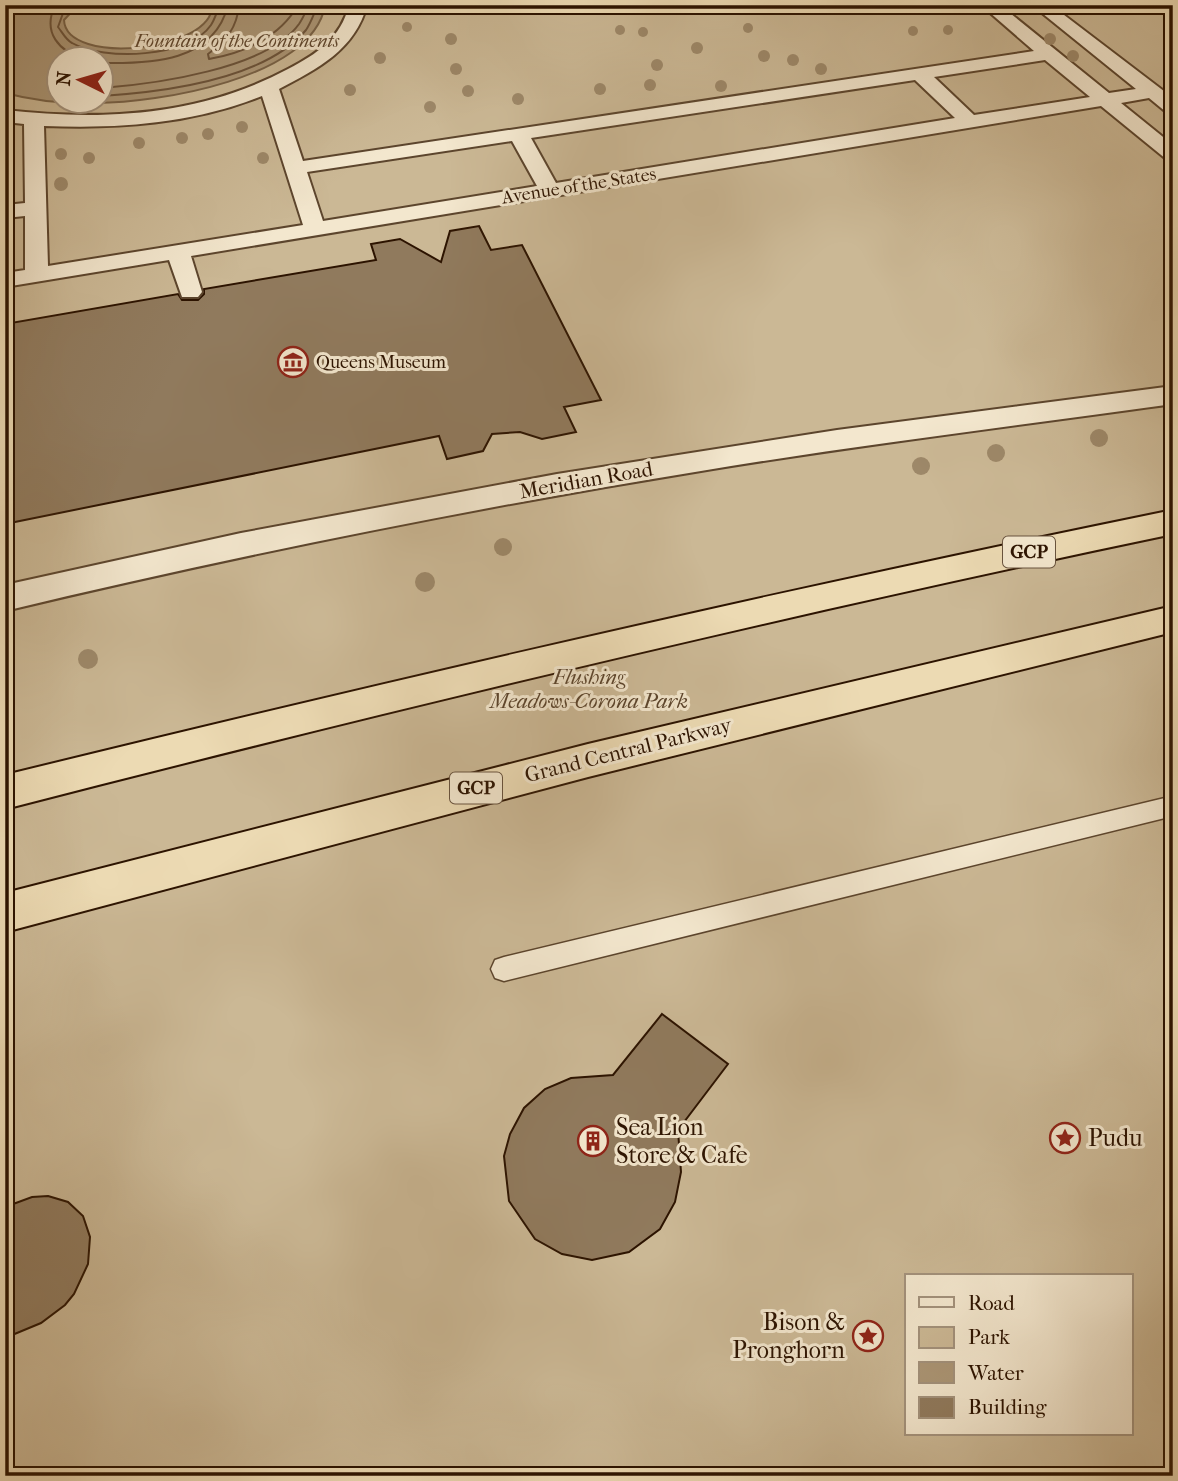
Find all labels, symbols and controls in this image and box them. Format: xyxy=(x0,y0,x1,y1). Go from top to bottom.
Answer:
water label: Fountain of the Continents xyxy=(134,30,340,52)
north arrow xyxy=(46,46,116,116)
text: N xyxy=(52,70,76,87)
street label: Avenue of the States xyxy=(499,163,658,209)
museum icon: Queens Museum xyxy=(276,345,310,379)
place label: Queens Museum xyxy=(316,352,446,373)
street label: Meridian Road xyxy=(517,456,655,504)
road number: GCP xyxy=(1003,537,1055,568)
park label: Flushing Meadows-Corona Park xyxy=(488,665,688,713)
street label: Grand Central Parkway xyxy=(522,712,735,787)
road number: GCP xyxy=(450,772,502,804)
place label: Sea Lion Store & Cafe xyxy=(616,1113,748,1169)
place icon: Pudu xyxy=(1048,1121,1082,1155)
building icon: Sea Lion Store & Cafe xyxy=(576,1124,610,1158)
place label: Pudu xyxy=(1088,1124,1143,1152)
legend xyxy=(905,1274,1132,1436)
text: Road xyxy=(968,1291,1015,1315)
place label: Bison & Pronghorn xyxy=(732,1308,845,1364)
place icon: Bison & Pronghorn xyxy=(851,1319,885,1353)
text: Park xyxy=(968,1325,1010,1349)
text: Water xyxy=(967,1361,1024,1385)
text: Building xyxy=(968,1395,1047,1419)

